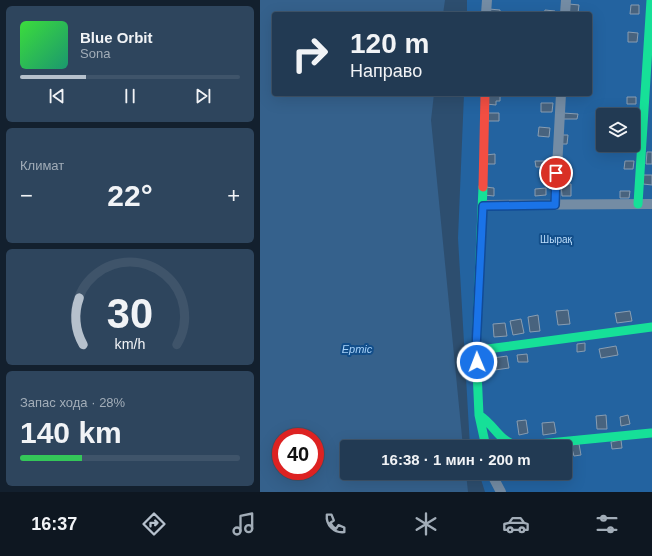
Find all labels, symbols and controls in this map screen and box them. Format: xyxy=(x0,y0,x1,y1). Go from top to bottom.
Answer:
icon: right xyxy=(284,28,336,80)
text: 120 m xyxy=(350,28,429,59)
text: Blue Orbit xyxy=(80,29,153,46)
text: Sona xyxy=(80,46,110,61)
text: Направо xyxy=(350,61,422,81)
icon: previous xyxy=(46,85,68,107)
icon: pause xyxy=(119,85,141,107)
icon: next xyxy=(192,85,214,107)
map controls xyxy=(596,108,640,152)
button: layers xyxy=(596,108,640,152)
pin xyxy=(539,156,573,190)
text: Климат xyxy=(20,158,64,173)
icon: arrive xyxy=(545,162,567,184)
text: 22° xyxy=(107,179,153,212)
text: − xyxy=(20,183,33,208)
text: + xyxy=(227,183,240,208)
park label: Шырақ xyxy=(540,234,573,245)
text: 30 xyxy=(107,290,153,337)
text: km/h xyxy=(115,335,146,351)
position arrow xyxy=(456,341,498,383)
water label: Ертіс xyxy=(342,343,373,355)
text: Запас хода · 28% xyxy=(20,395,125,410)
text: 140 km xyxy=(20,416,122,449)
speed limit sign: 40 xyxy=(272,428,324,480)
text: 16:38 · 1 мин · 200 m xyxy=(381,451,531,468)
icon: directions xyxy=(140,510,168,538)
icon: music xyxy=(230,510,258,538)
icon: phone xyxy=(321,510,349,538)
icon: climate xyxy=(412,510,440,538)
icon: car xyxy=(502,510,530,538)
icon: filters xyxy=(593,510,621,538)
text: 16:37 xyxy=(31,514,77,534)

